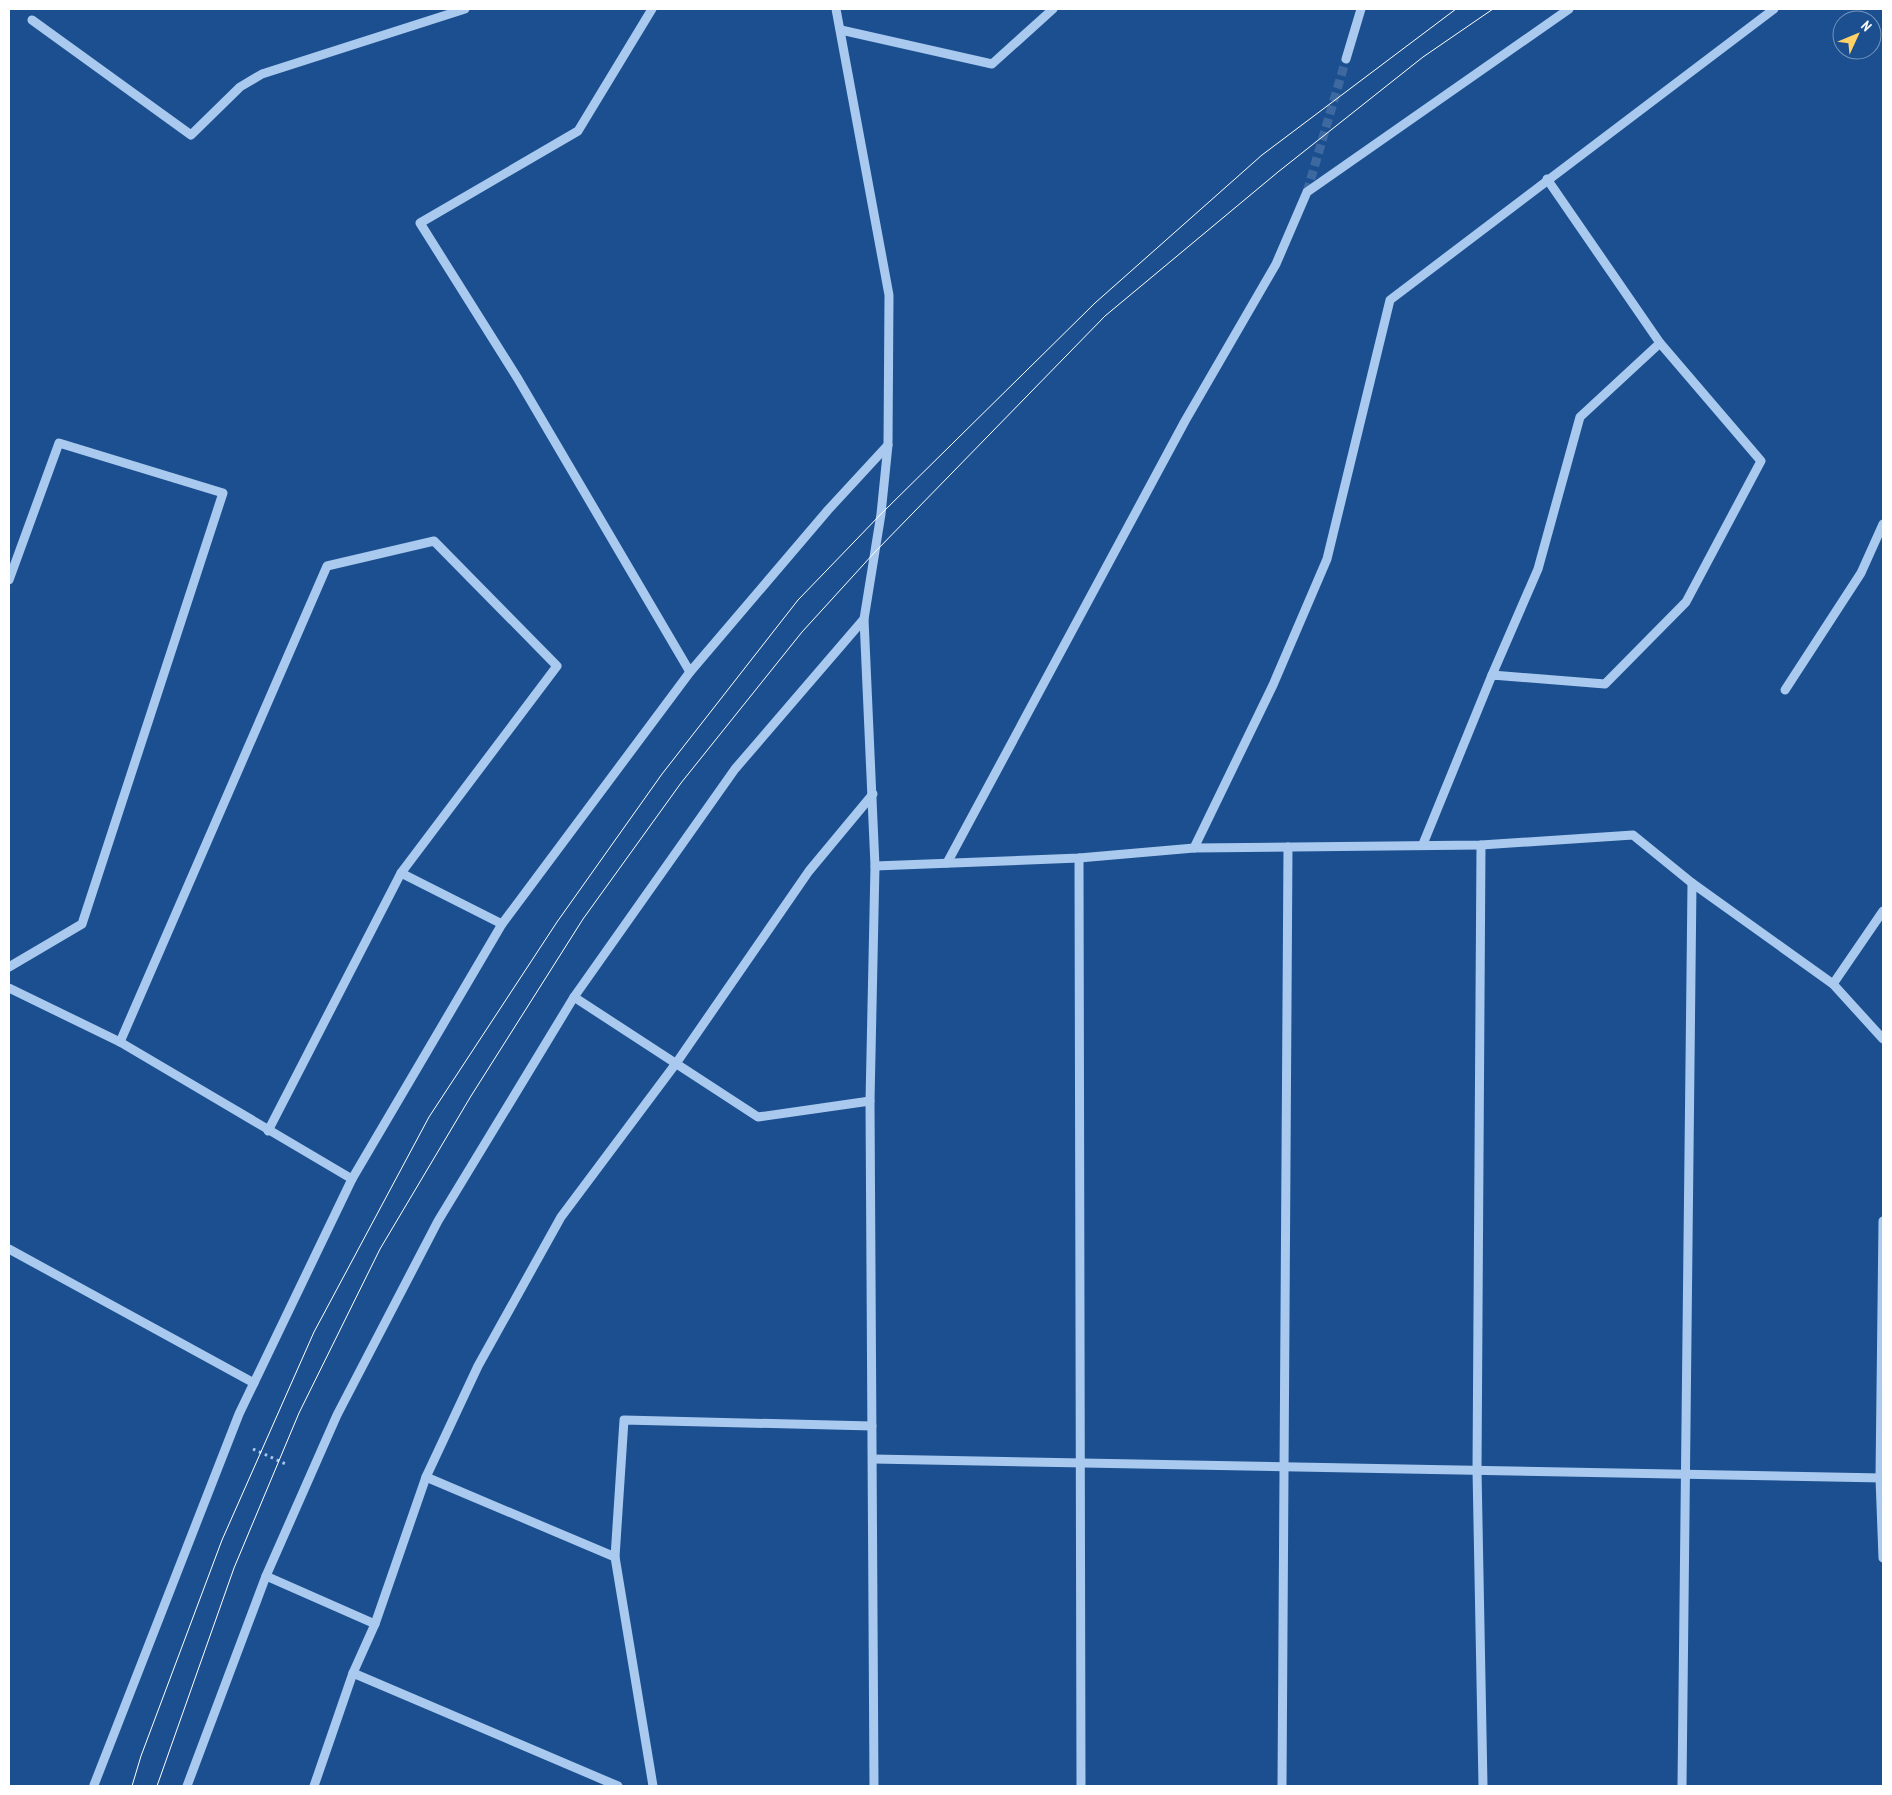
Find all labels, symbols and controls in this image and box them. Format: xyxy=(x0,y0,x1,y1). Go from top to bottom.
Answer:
north arrow xyxy=(1832,10,1882,60)
text: N xyxy=(1857,17,1875,35)

